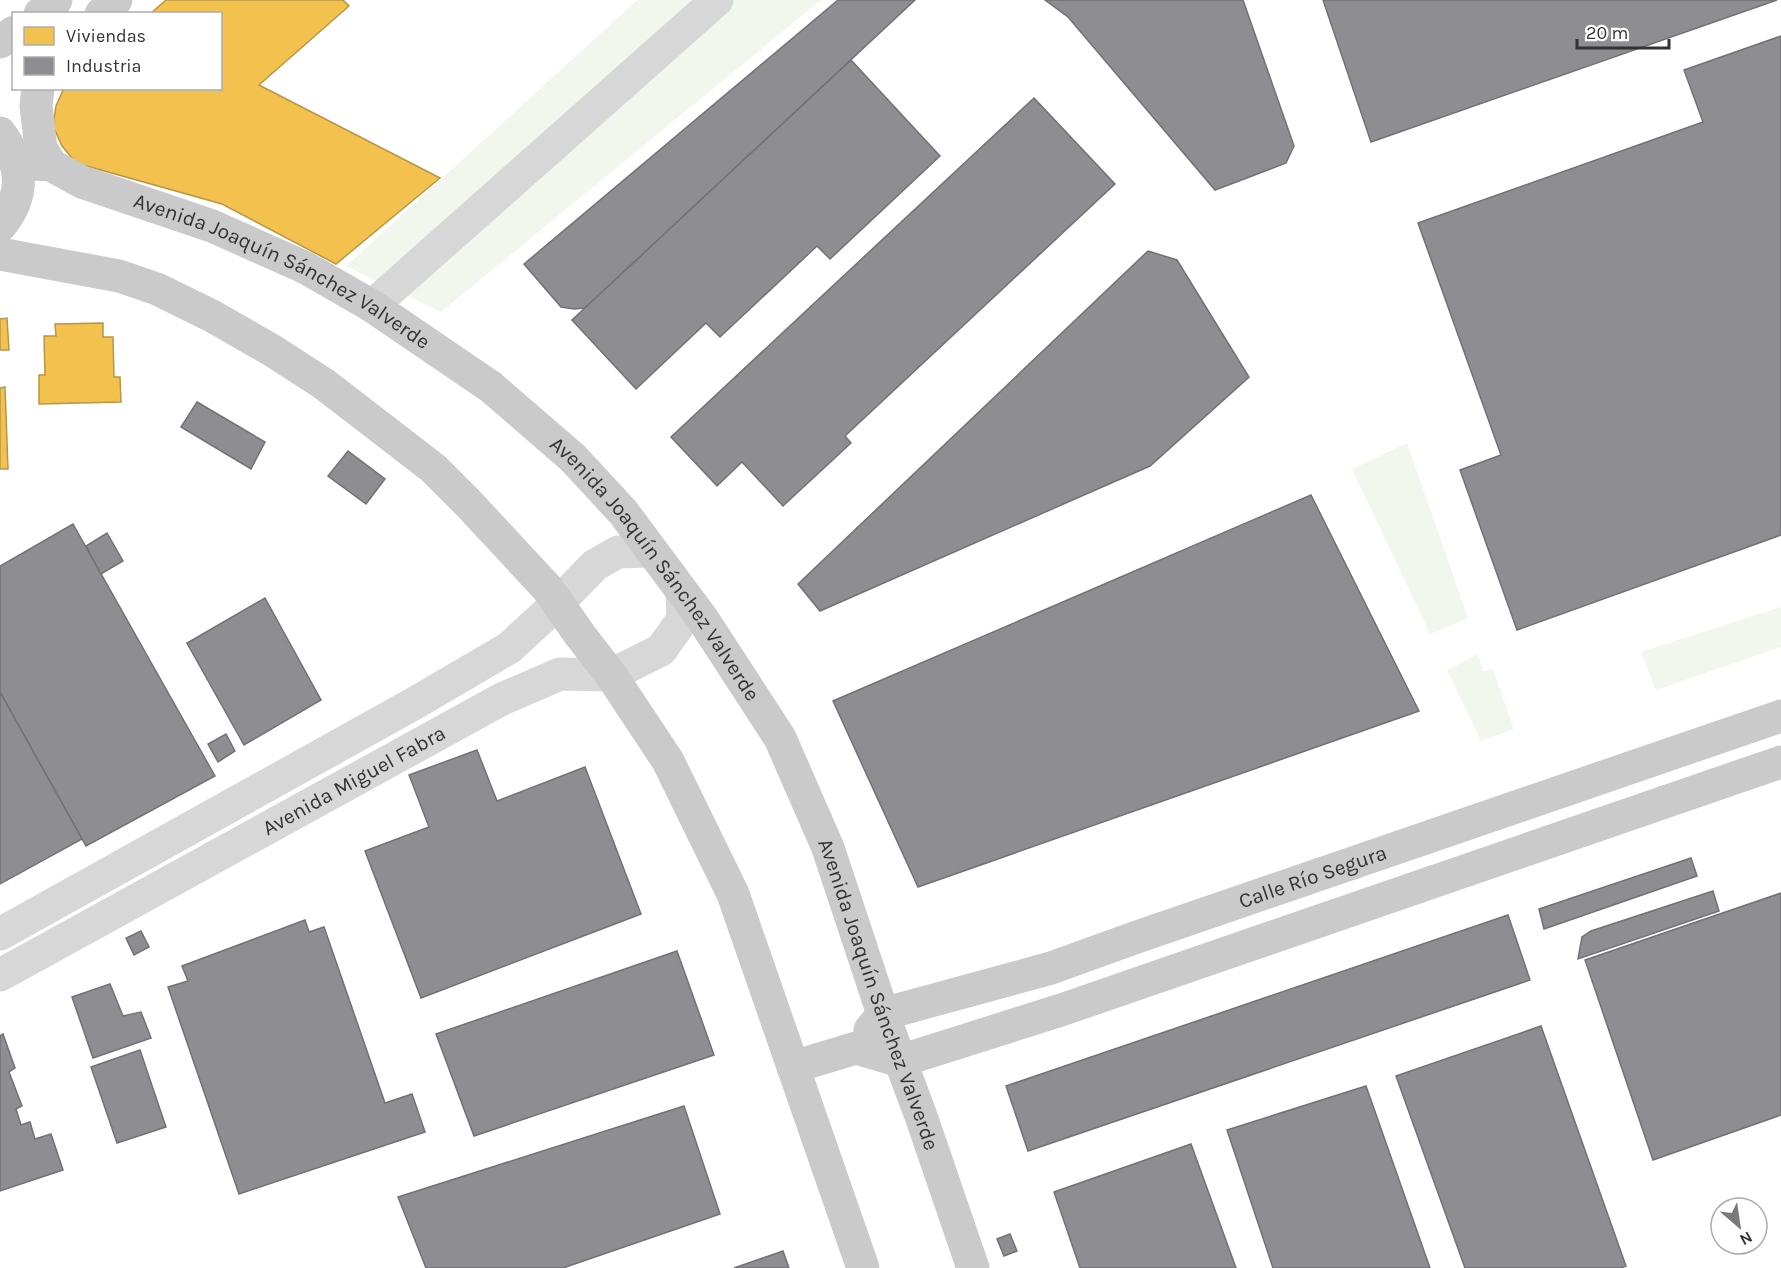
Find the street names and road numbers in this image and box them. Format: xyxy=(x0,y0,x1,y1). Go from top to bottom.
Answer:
street label: Avenida Joaquín Sánchez Valverde xyxy=(131,188,435,354)
street label: Avenida Joaquín Sánchez Valverde xyxy=(545,432,765,705)
street label: Avenida Miguel Fabra xyxy=(258,720,450,840)
street label: Avenida Joaquín Sánchez Valverde xyxy=(813,835,944,1153)
street label: Calle Río Segura xyxy=(1236,840,1390,913)

